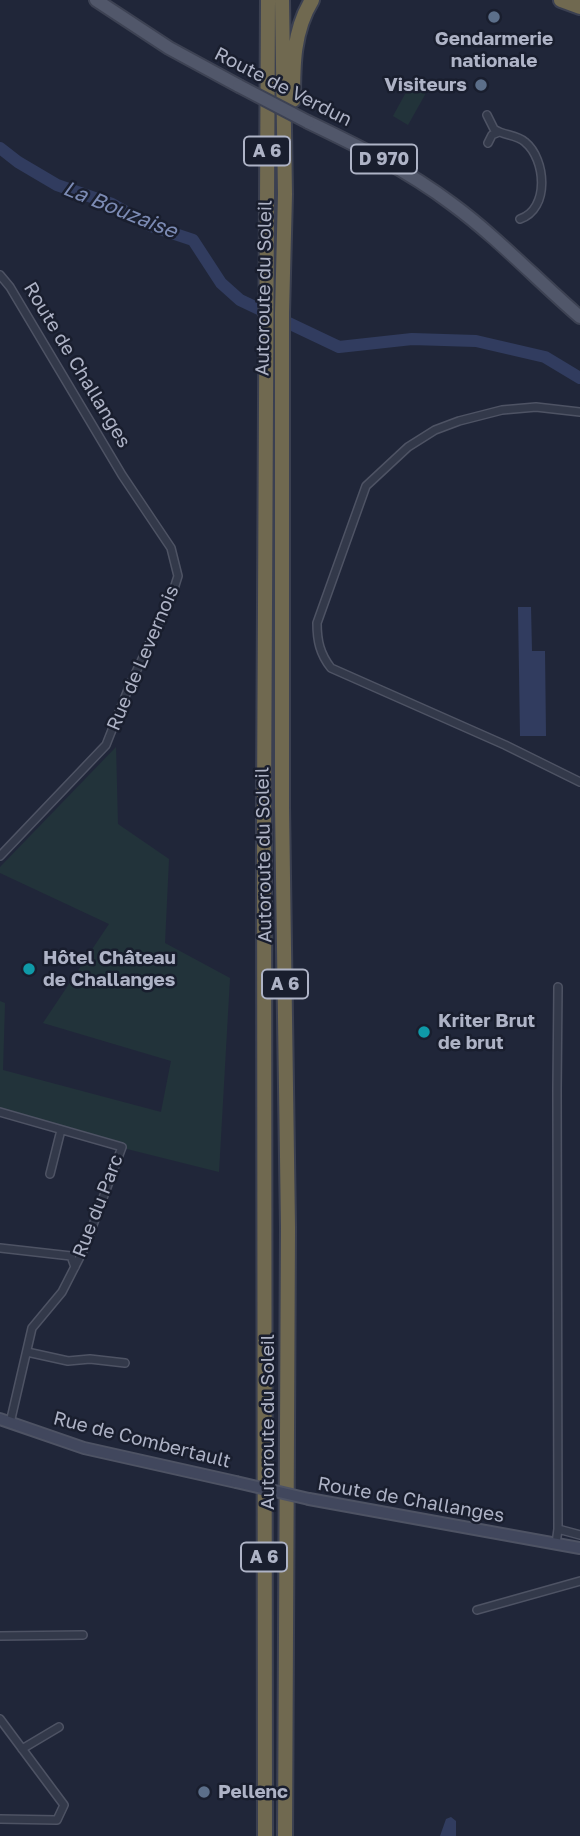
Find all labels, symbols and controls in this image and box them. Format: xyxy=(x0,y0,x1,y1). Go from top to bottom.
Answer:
marker: Gendarmerie nationale xyxy=(486,9,502,25)
place label: Gendarmerie nationale xyxy=(435,28,553,72)
street label: Route de Verdun xyxy=(210,43,356,131)
place label: Visiteurs xyxy=(384,74,467,96)
marker: Visiteurs xyxy=(473,77,489,93)
road number: A 6 xyxy=(244,136,290,166)
road number: D 970 xyxy=(351,144,417,174)
water label: La Bouzaise xyxy=(60,176,180,244)
street label: Autoroute du Soleil xyxy=(251,200,277,376)
street label: Route de Challanges xyxy=(19,278,135,452)
street label: Rue de Levernois xyxy=(102,582,184,734)
street label: Autoroute du Soleil xyxy=(251,767,277,943)
place label: Hôtel Château de Challanges xyxy=(43,947,176,991)
marker: Hôtel Château de Challanges xyxy=(21,961,37,977)
road number: A 6 xyxy=(262,970,308,999)
place label: Kriter Brut de brut xyxy=(438,1010,535,1054)
marker: Kriter Brut de brut xyxy=(416,1024,432,1040)
street label: Rue du Parc xyxy=(68,1151,128,1261)
street label: Autoroute du Soleil xyxy=(257,1334,279,1510)
street label: Rue de Combertault xyxy=(51,1407,233,1473)
street label: Route de Challanges xyxy=(316,1472,506,1528)
road number: A 6 xyxy=(241,1542,287,1572)
place label: Pellenc xyxy=(218,1781,288,1803)
marker: Pellenc xyxy=(196,1784,212,1800)

